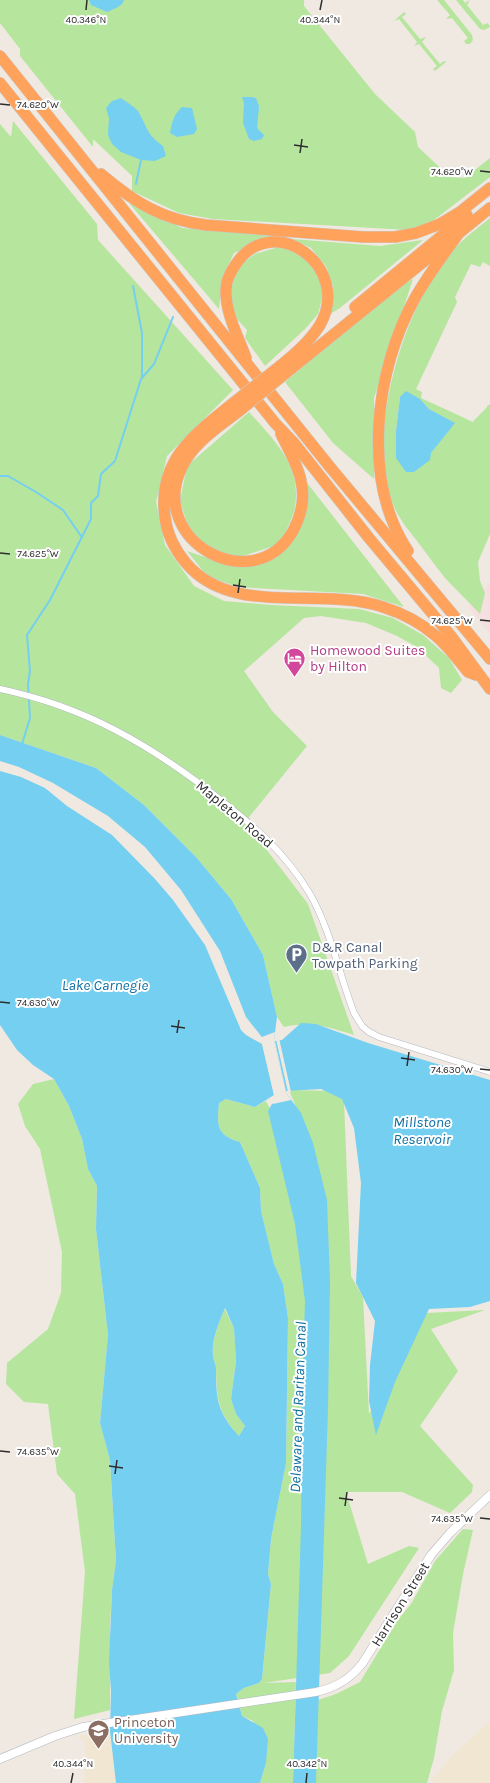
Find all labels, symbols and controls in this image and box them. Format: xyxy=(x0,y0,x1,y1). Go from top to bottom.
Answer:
text: 40.346°N xyxy=(66,14,106,26)
text: 40.344°N xyxy=(300,14,340,26)
text: 74.620°W xyxy=(17,99,59,111)
text: 74.620°W xyxy=(431,166,473,178)
text: 74.625°W xyxy=(17,548,59,560)
text: 74.625°W xyxy=(431,615,473,627)
place label: Homewood Suites by Hilton xyxy=(310,642,425,675)
hotel icon: Homewood Suites by Hilton xyxy=(281,645,307,678)
street label: Mapleton Road xyxy=(193,777,277,852)
place label: D&R Canal Towpath Parking xyxy=(312,939,418,972)
parking icon: D&R Canal Towpath Parking xyxy=(284,942,310,975)
water label: Lake Carnegie xyxy=(62,976,148,994)
text: 74.630°W xyxy=(17,997,59,1009)
text: 74.630°W xyxy=(431,1064,473,1076)
water label: Millstone Reservoir xyxy=(393,1113,452,1148)
water label: Delaware and Raritan Canal xyxy=(286,1321,310,1493)
text: 74.635°W xyxy=(17,1446,59,1458)
text: 74.635°W xyxy=(431,1513,473,1525)
street label: Harrison Street xyxy=(368,1559,433,1650)
place label: Princeton University xyxy=(114,1714,179,1747)
school or university icon: Princeton University xyxy=(86,1717,112,1750)
text: 40.344°N xyxy=(53,1758,93,1770)
text: 40.342°N xyxy=(287,1758,327,1770)

